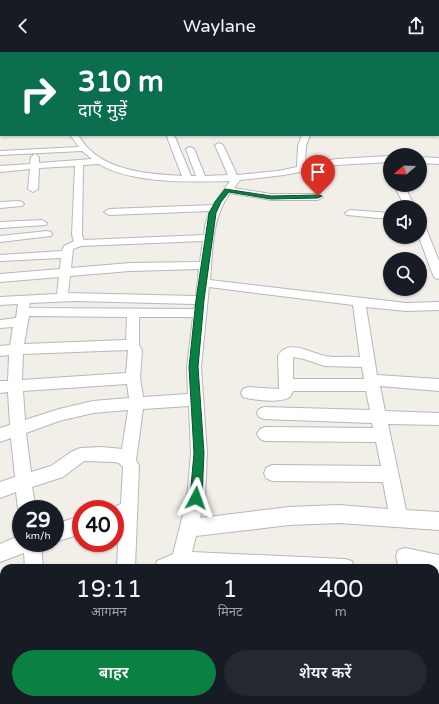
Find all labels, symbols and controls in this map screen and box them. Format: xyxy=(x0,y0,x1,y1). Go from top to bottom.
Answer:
icon: back xyxy=(12,15,34,37)
text: Waylane xyxy=(183,15,256,37)
icon: share xyxy=(405,15,427,37)
text: 310 m xyxy=(78,65,164,99)
icon: right xyxy=(12,68,64,120)
text: दाएँ मुड़ें xyxy=(78,99,127,121)
north arrow xyxy=(383,148,427,192)
map controls xyxy=(383,148,427,296)
pin xyxy=(301,155,335,196)
icon: arrive xyxy=(307,161,329,183)
button: sound xyxy=(383,200,427,244)
button: search xyxy=(383,252,427,296)
position arrow xyxy=(175,477,217,519)
speed limit sign: 40 xyxy=(72,500,124,552)
text: 29 xyxy=(25,509,51,533)
text: km/h xyxy=(25,530,51,542)
text: 19:11 xyxy=(76,575,142,604)
text: 1 xyxy=(223,575,238,604)
text: 400 xyxy=(318,575,363,604)
text: आगमन xyxy=(91,604,127,620)
text: मिनट xyxy=(218,604,243,620)
text: m xyxy=(335,604,347,620)
button: बाहर xyxy=(12,650,216,696)
button: शेयर करें xyxy=(224,650,427,696)

